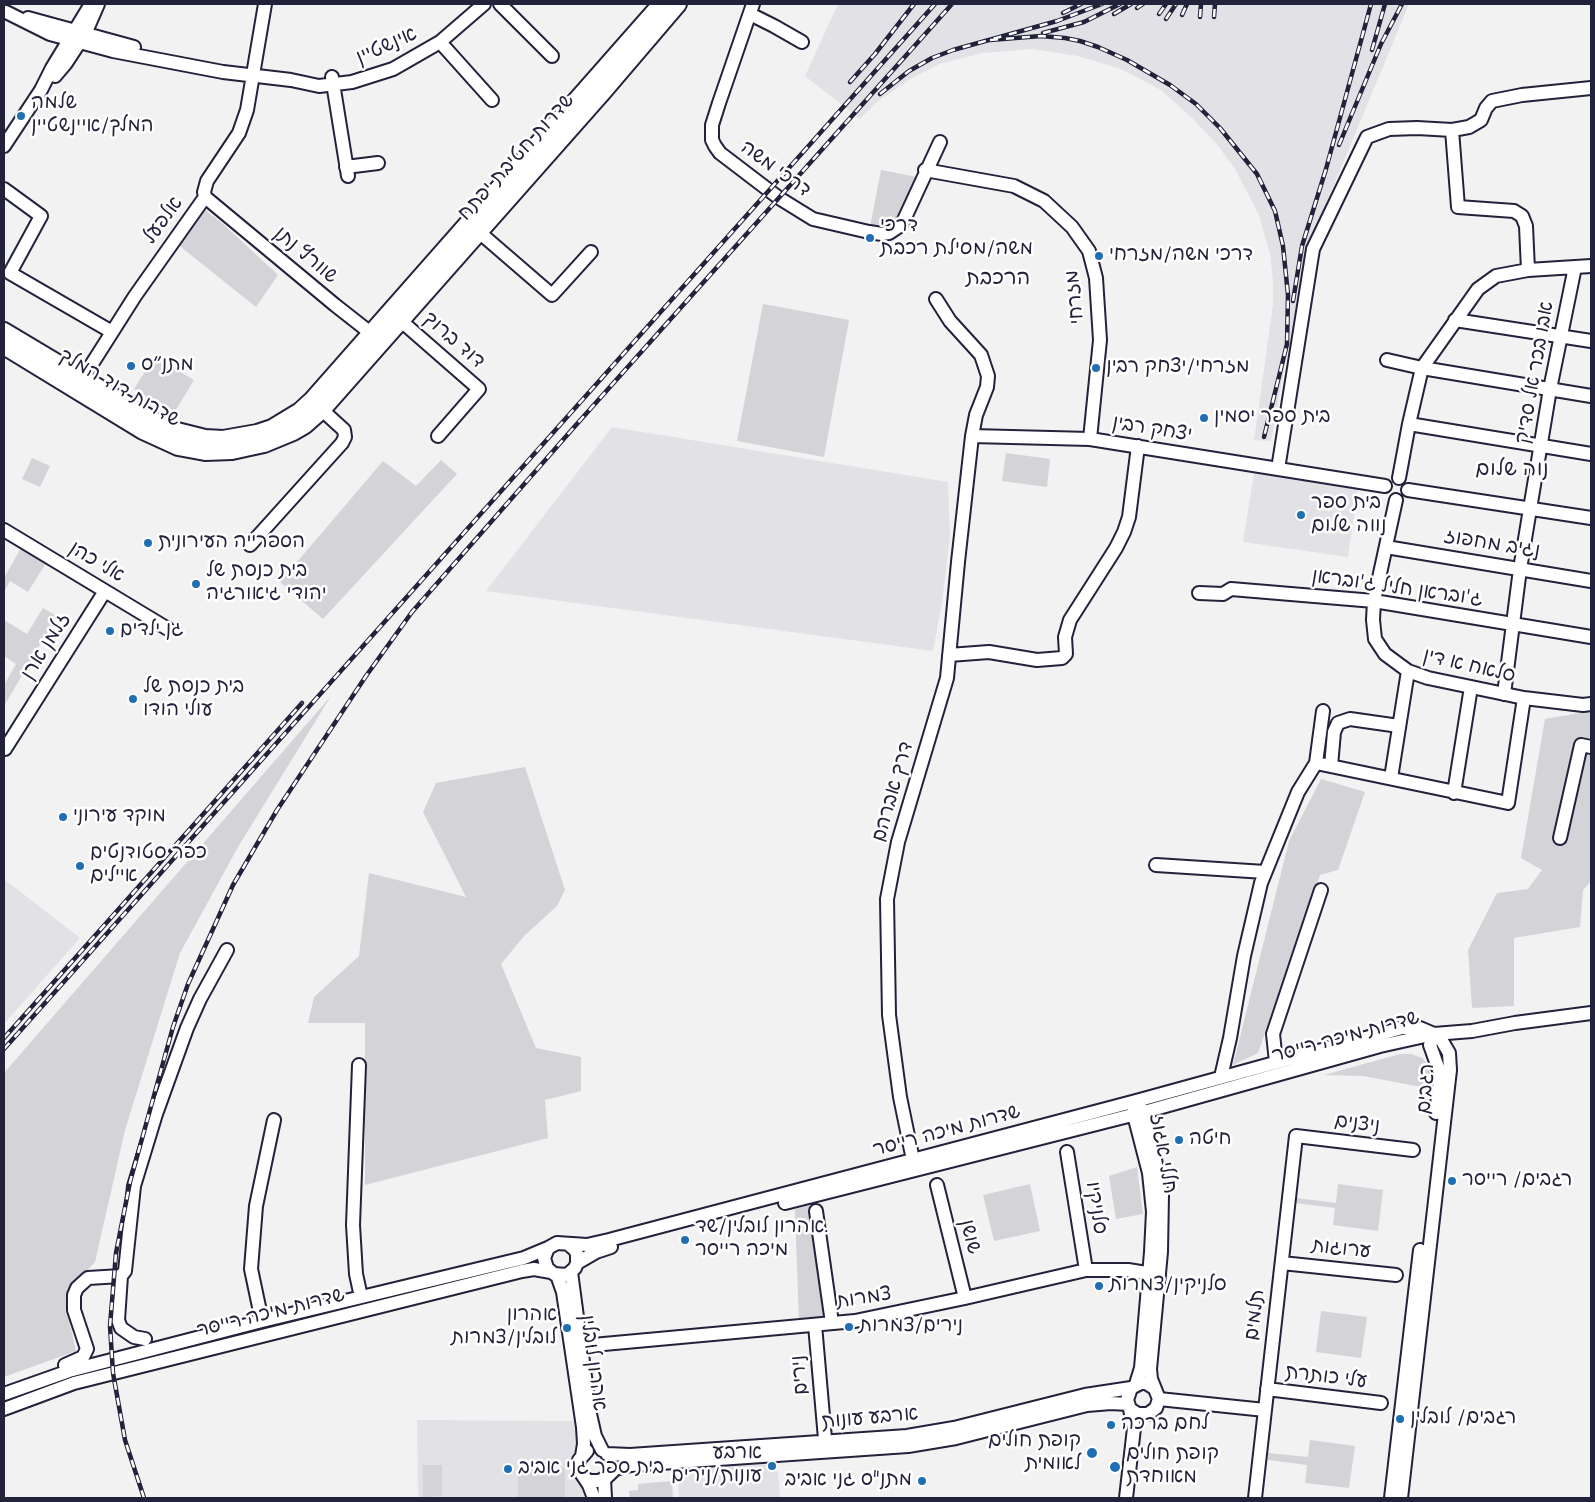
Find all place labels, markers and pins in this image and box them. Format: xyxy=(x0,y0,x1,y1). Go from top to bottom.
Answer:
place label: שלמה המלך/איינשטיין xyxy=(31,92,154,139)
marker: שלמה המלך/איינשטיין xyxy=(15,110,27,122)
place label: דרכי משה/מסילת רכבת xyxy=(880,215,1033,262)
marker: דרכי משה/מסילת רכבת xyxy=(864,232,876,244)
place label: דרכי משה/מזרחי xyxy=(1109,244,1253,268)
marker: דרכי משה/מזרחי xyxy=(1093,250,1105,262)
place label: מתנ״ס xyxy=(141,354,194,378)
place label: מזרחי/יצחק רבין xyxy=(1106,356,1249,380)
marker: מתנ״ס xyxy=(125,360,137,372)
marker: מזרחי/יצחק רבין xyxy=(1090,362,1102,374)
place label: בית ספר יסמין xyxy=(1214,406,1331,430)
marker: בית ספר יסמין xyxy=(1198,412,1210,424)
place label: בית ספר נווה שלום xyxy=(1311,492,1387,539)
marker: בית ספר נווה שלום xyxy=(1295,509,1307,521)
place label: הספרייה העירונית xyxy=(158,531,305,555)
marker: הספרייה העירונית xyxy=(142,537,154,549)
place label: בית כנסת של יהודי גיאורגיה xyxy=(206,560,327,607)
marker: בית כנסת של יהודי גיאורגיה xyxy=(190,578,202,590)
place label: גן ילדים xyxy=(120,619,184,643)
marker: גן ילדים xyxy=(104,625,116,637)
place label: בית כנסת של עולי הודו xyxy=(143,676,244,723)
marker: בית כנסת של עולי הודו xyxy=(127,693,139,705)
place label: מוקד עירוני xyxy=(73,805,166,829)
marker: מוקד עירוני xyxy=(57,811,69,823)
place label: כפר סטודנטים איילים xyxy=(90,842,207,889)
marker: כפר סטודנטים איילים xyxy=(74,860,86,872)
place label: חיטה xyxy=(1189,1128,1232,1152)
marker: חיטה xyxy=(1173,1134,1185,1146)
place label: רגבים/ רייסר xyxy=(1462,1169,1572,1193)
marker: רגבים/ רייסר xyxy=(1446,1175,1458,1187)
place label: אהרון לובלין/שד. מיכה רייסר xyxy=(695,1216,828,1263)
marker: אהרון לובלין/שד. מיכה רייסר xyxy=(679,1234,691,1246)
place label: סלניקין/צמרות xyxy=(1109,1274,1227,1298)
marker: סלניקין/צמרות xyxy=(1093,1280,1105,1292)
place label: אהרון לובלין/צמרות xyxy=(451,1304,557,1351)
place label: נירים/צמרות xyxy=(859,1315,963,1339)
marker: נירים/צמרות xyxy=(843,1321,855,1333)
marker: אהרון לובלין/צמרות xyxy=(561,1322,573,1334)
place label: רגבים/ לובלין xyxy=(1410,1407,1516,1431)
place label: לחם ברכה xyxy=(1121,1413,1209,1437)
marker: רגבים/ לובלין xyxy=(1394,1413,1406,1425)
marker: לחם ברכה xyxy=(1105,1419,1117,1431)
place label: קופת חולים לאומית xyxy=(988,1430,1081,1477)
place label: ארבע עונות/נירים xyxy=(671,1442,762,1489)
place label: קופת חולים מאוחדת xyxy=(1126,1443,1219,1490)
marker: קופת חולים לאומית xyxy=(1085,1446,1099,1460)
place label: בית ספר גני אביב xyxy=(518,1457,664,1481)
marker: ארבע עונות/נירים xyxy=(766,1460,778,1472)
marker: קופת חולים מאוחדת xyxy=(1108,1460,1122,1474)
marker: בית ספר גני אביב xyxy=(502,1463,514,1475)
place label: מתנ"ס גני אביב xyxy=(785,1469,912,1493)
marker: מתנ"ס גני אביב xyxy=(916,1475,928,1487)

